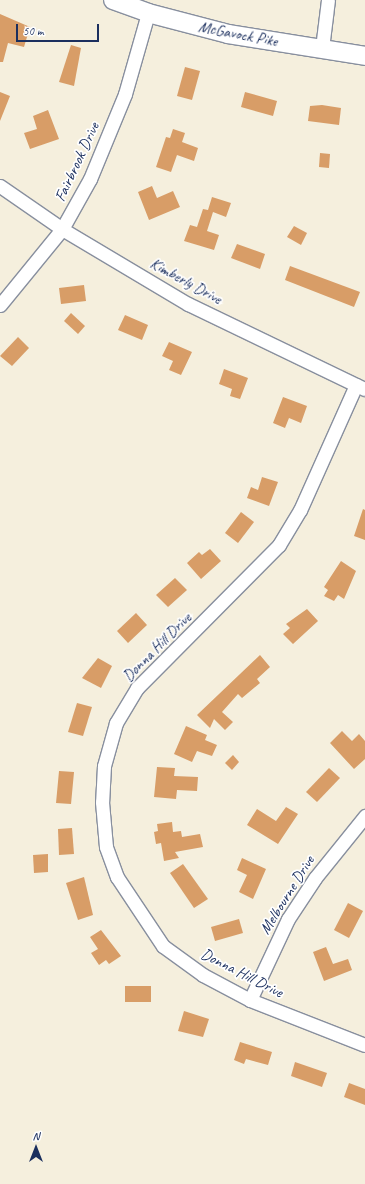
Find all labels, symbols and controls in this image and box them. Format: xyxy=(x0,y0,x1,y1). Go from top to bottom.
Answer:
scale bar xyxy=(18,16,101,42)
street label: McGavock Pike xyxy=(197,17,279,51)
text: 50 m xyxy=(23,23,43,39)
street label: Fairbrook Drive xyxy=(50,119,104,205)
street label: Kimberly Drive xyxy=(147,254,225,308)
street label: Donna Hill Drive xyxy=(118,608,196,686)
street label: Melbourne Drive xyxy=(255,852,319,938)
street label: Donna Hill Drive xyxy=(198,944,286,1002)
north arrow xyxy=(16,1128,56,1168)
text: N xyxy=(33,1129,39,1143)

